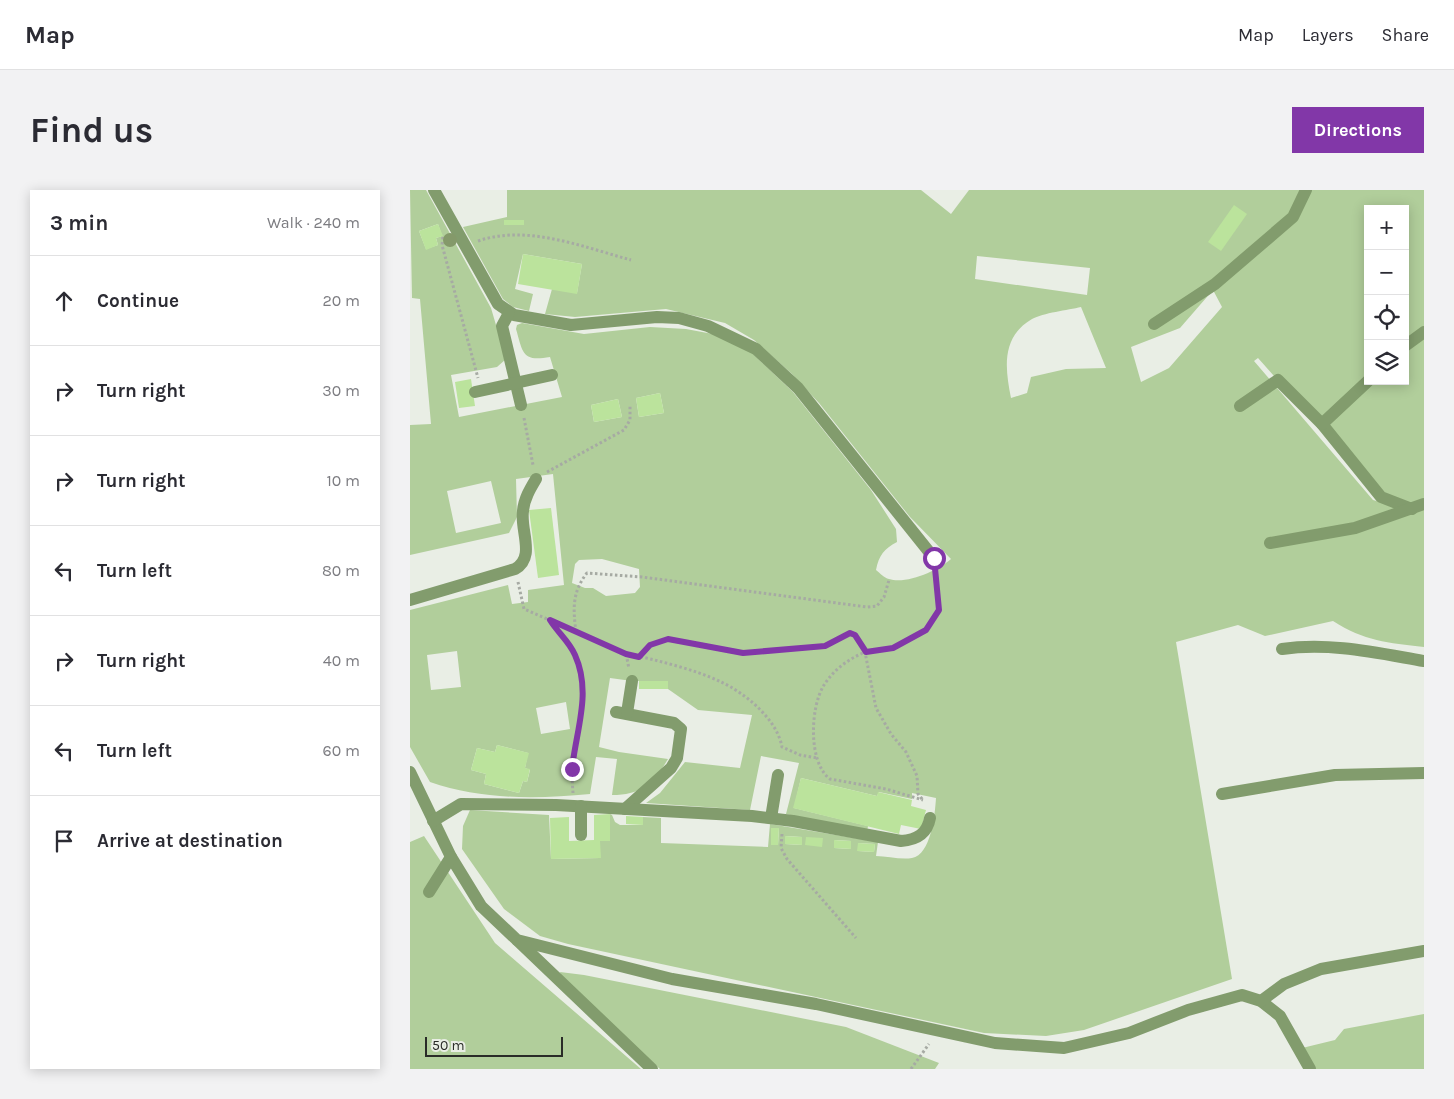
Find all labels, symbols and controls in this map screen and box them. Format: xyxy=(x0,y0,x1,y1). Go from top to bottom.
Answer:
text: Map xyxy=(25,21,75,49)
text: Map xyxy=(1238,24,1274,46)
text: Layers xyxy=(1302,24,1354,46)
text: Share xyxy=(1382,24,1429,46)
button: Directions xyxy=(1292,107,1424,153)
text: Find us xyxy=(30,110,153,151)
map controls xyxy=(1364,205,1409,385)
button: + xyxy=(1364,205,1409,250)
text: 3 min xyxy=(50,211,108,235)
text: Walk · 240 m xyxy=(267,213,360,232)
button: − xyxy=(1364,250,1409,295)
icon: ahead xyxy=(50,287,78,315)
text: Continue xyxy=(97,290,179,312)
text: 20 m xyxy=(322,291,360,310)
button: locate xyxy=(1364,295,1409,340)
button: layers xyxy=(1364,340,1409,385)
icon: right xyxy=(50,377,78,405)
text: Turn right xyxy=(97,380,186,402)
text: 30 m xyxy=(322,381,360,400)
icon: right xyxy=(50,467,78,495)
text: Turn right xyxy=(97,470,186,492)
text: 10 m xyxy=(326,471,360,490)
route start xyxy=(923,547,946,570)
icon: left xyxy=(50,557,78,585)
text: Turn left xyxy=(97,560,172,582)
text: 80 m xyxy=(322,561,360,580)
icon: right xyxy=(50,647,78,675)
text: Turn right xyxy=(97,650,186,672)
text: 40 m xyxy=(323,651,360,670)
icon: left xyxy=(50,737,78,765)
text: Turn left xyxy=(97,740,172,762)
text: 60 m xyxy=(323,741,360,760)
route end xyxy=(561,758,584,781)
icon: arrive xyxy=(50,827,78,855)
text: Arrive at destination xyxy=(97,830,283,852)
scale bar xyxy=(425,1034,562,1057)
text: 50 m xyxy=(432,1037,465,1054)

